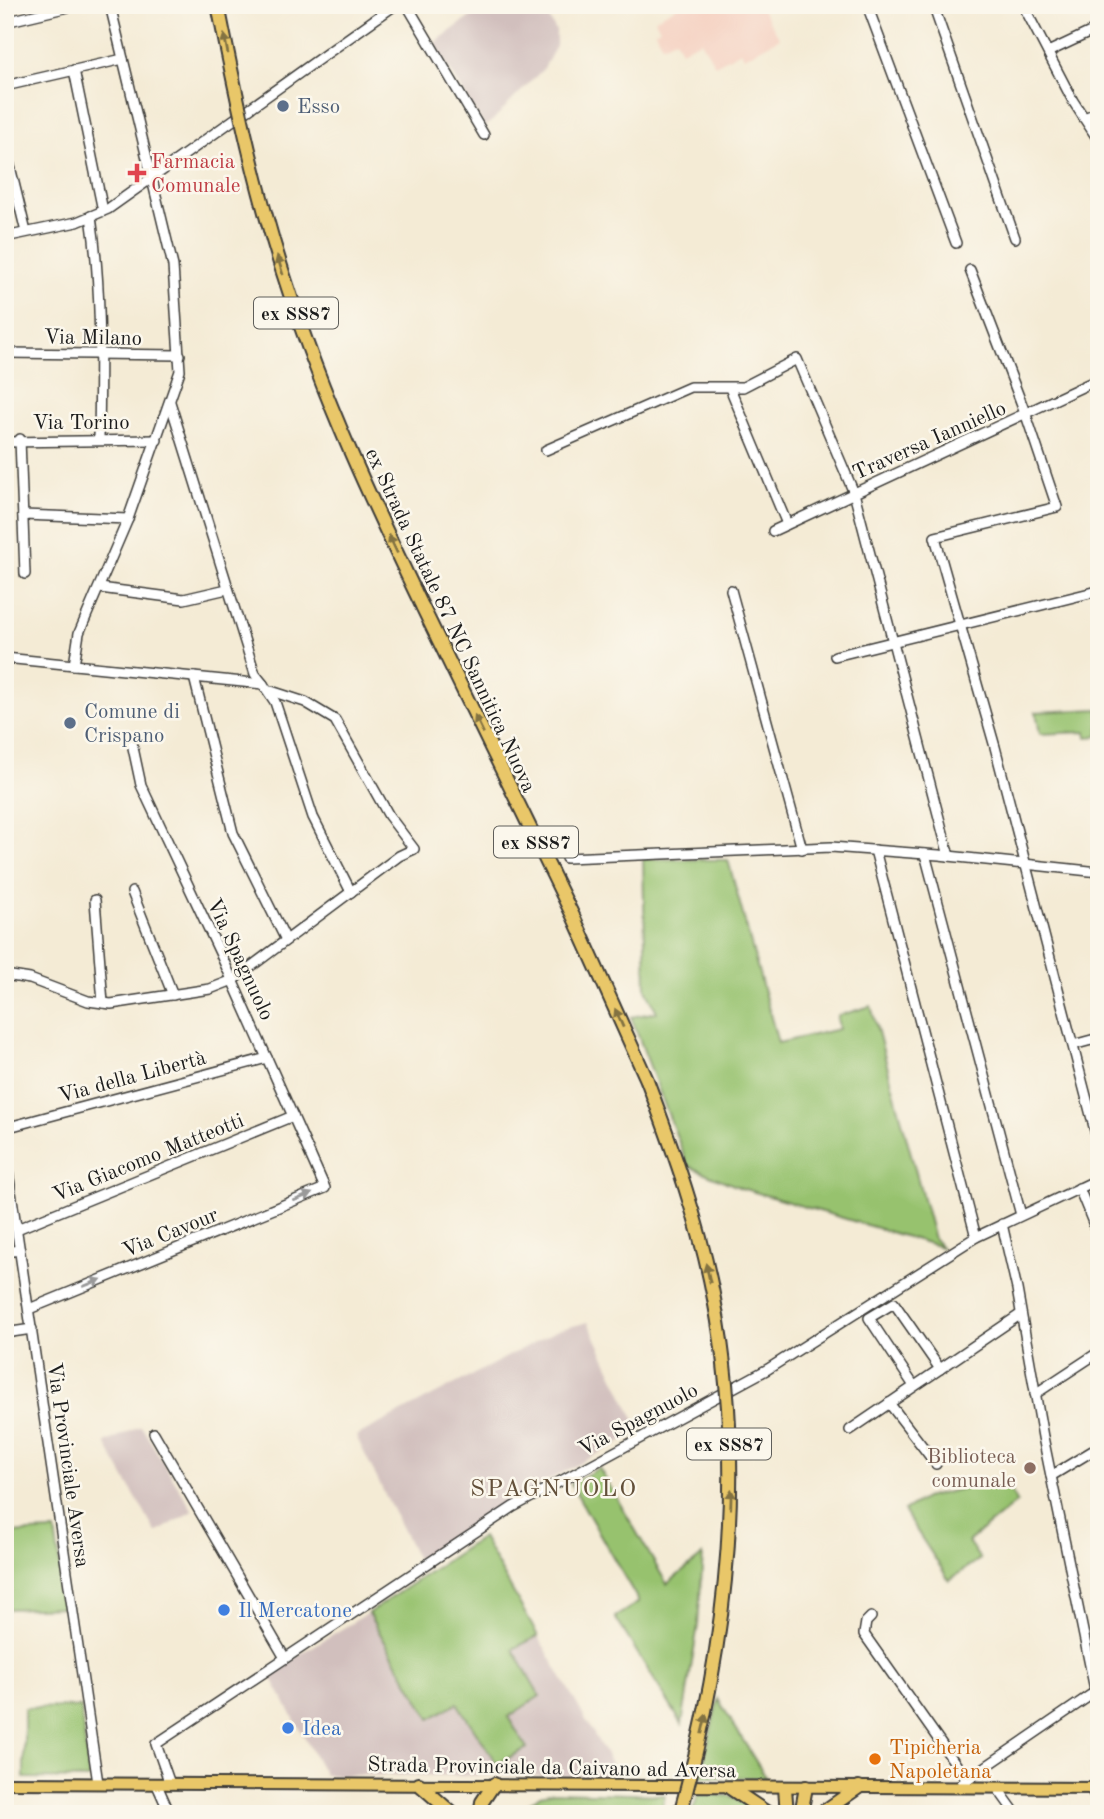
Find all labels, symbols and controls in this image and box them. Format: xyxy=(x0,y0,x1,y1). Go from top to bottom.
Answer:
one-way arrow xyxy=(220,33,231,55)
place label: Esso xyxy=(297,97,340,118)
marker: Esso xyxy=(275,98,291,114)
place label: Farmacia Comunale xyxy=(151,152,240,197)
marker: Farmacia Comunale xyxy=(129,165,145,181)
one-way arrow xyxy=(275,254,285,275)
road number: ex SS87 xyxy=(254,298,338,328)
street label: Via Milano xyxy=(44,327,142,350)
street label: Traversa Ianniello xyxy=(850,398,1009,485)
street label: Via Torino xyxy=(32,413,130,434)
street label: ex Strada Statale 87 NC Sannitica Nuova xyxy=(360,445,539,796)
one-way arrow xyxy=(387,534,398,554)
place label: Comune di Crispano xyxy=(84,702,180,747)
one-way arrow xyxy=(473,714,485,734)
marker: Comune di Crispano xyxy=(62,715,78,731)
road number: ex SS87 xyxy=(494,827,578,858)
street label: Via Spagnuolo xyxy=(202,895,277,1024)
one-way arrow xyxy=(613,1008,625,1028)
street label: Via della Libertà xyxy=(56,1048,208,1107)
street label: Via Giacomo Matteotti xyxy=(50,1110,247,1206)
one-way arrow xyxy=(293,1192,314,1203)
street label: Via Cavour xyxy=(120,1205,222,1262)
one-way arrow xyxy=(702,1262,713,1284)
one-way arrow xyxy=(82,1277,103,1288)
street label: Via Provinciale Aversa xyxy=(43,1361,92,1569)
street label: Via Spagnuolo xyxy=(576,1380,702,1461)
road number: ex SS87 xyxy=(687,1428,771,1460)
place label: Biblioteca comunale xyxy=(927,1447,1016,1492)
marker: Biblioteca comunale xyxy=(1022,1460,1038,1476)
district label: SPAGNUOLO xyxy=(470,1478,638,1502)
one-way arrow xyxy=(725,1487,737,1509)
place label: Il Mercatone xyxy=(238,1601,352,1622)
marker: Il Mercatone xyxy=(216,1602,232,1618)
one-way arrow xyxy=(698,1713,709,1735)
place label: Idea xyxy=(302,1719,341,1740)
marker: Idea xyxy=(280,1720,296,1736)
place label: Tipicheria Napoletana xyxy=(889,1738,992,1783)
marker: Tipicheria Napoletana xyxy=(867,1751,883,1767)
street label: Strada Provinciale da Caivano ad Aversa xyxy=(367,1755,737,1782)

